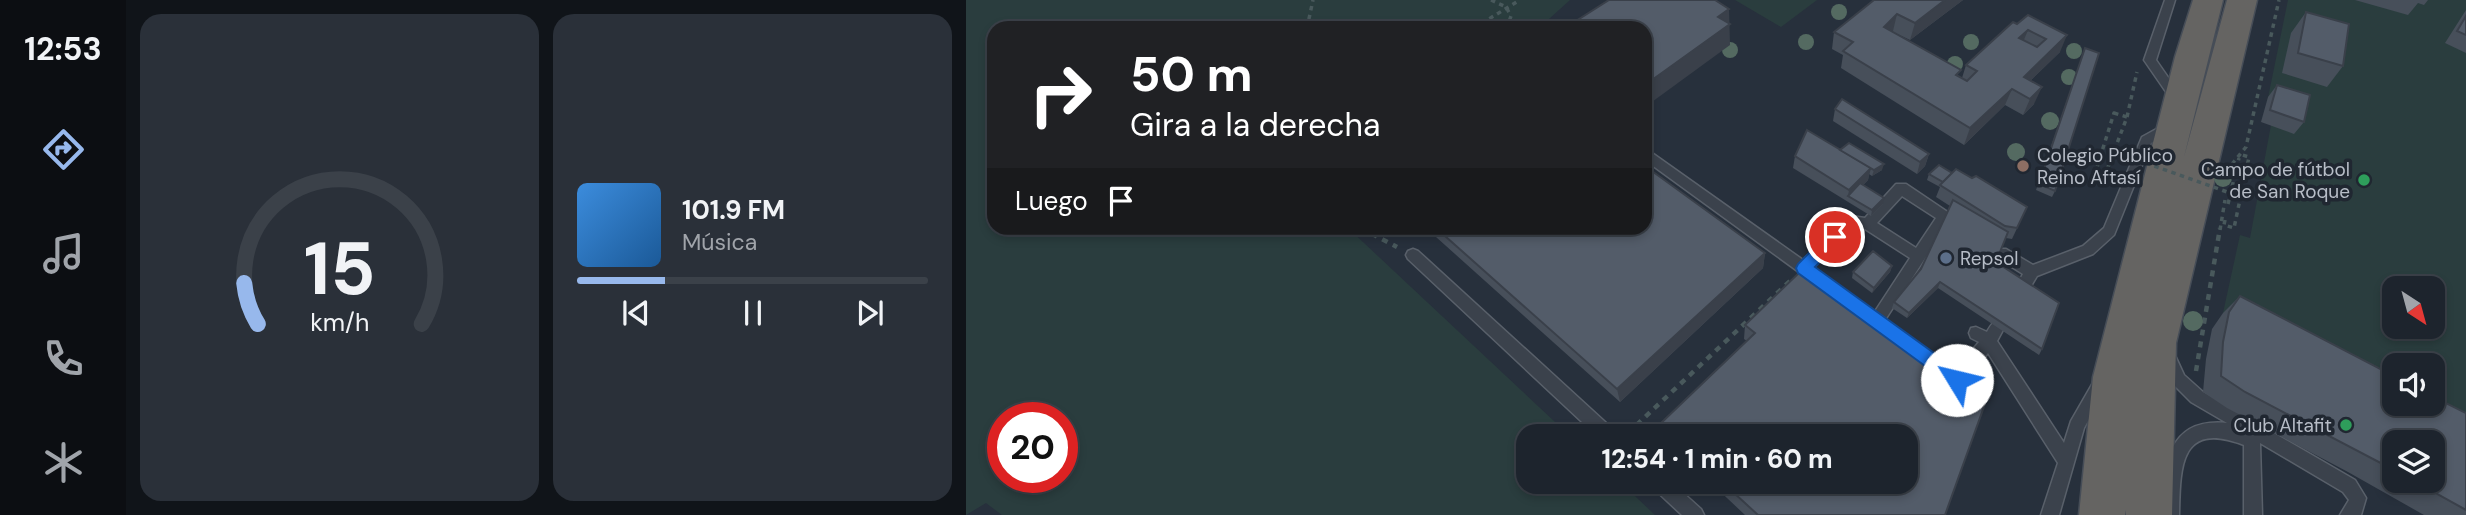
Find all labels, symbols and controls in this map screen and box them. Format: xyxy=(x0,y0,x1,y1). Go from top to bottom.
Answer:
text: 12:53 xyxy=(24,28,102,70)
text: 50 m xyxy=(1130,42,1253,106)
icon: right xyxy=(1015,49,1106,140)
text: Gira a la derecha xyxy=(1130,104,1380,146)
icon: directions xyxy=(39,125,88,174)
place label: Colegio Público Reino Aftasí xyxy=(2037,143,2173,190)
place label: Campo de fútbol de San Roque xyxy=(2201,157,2350,204)
marker: Colegio Público Reino Aftasí xyxy=(2015,158,2031,174)
marker: Campo de fútbol de San Roque xyxy=(2356,172,2372,188)
icon: arrive xyxy=(1102,182,1140,220)
text: Luego xyxy=(1015,184,1088,218)
text: 101.9 FM xyxy=(682,193,785,227)
pin xyxy=(1805,207,1865,267)
icon: arrive xyxy=(1816,218,1854,256)
text: 15 xyxy=(304,222,375,317)
text: Música xyxy=(682,227,757,257)
icon: music xyxy=(39,229,88,278)
place label: Repsol xyxy=(1960,246,2018,271)
marker: Repsol xyxy=(1938,250,1954,266)
north arrow xyxy=(2382,276,2445,340)
map controls xyxy=(2382,276,2445,493)
icon: previous xyxy=(617,294,655,332)
icon: pause xyxy=(734,294,772,332)
icon: next xyxy=(851,294,889,332)
text: km/h xyxy=(310,305,369,338)
icon: phone xyxy=(39,334,88,383)
position arrow xyxy=(1920,343,1994,417)
button: sound xyxy=(2382,353,2445,416)
speed limit sign: 20 xyxy=(987,402,1078,493)
place label: Club Altafit xyxy=(2234,413,2332,438)
marker: Club Altafit xyxy=(2338,417,2354,433)
button: layers xyxy=(2382,430,2445,493)
icon: climate xyxy=(39,438,88,487)
text: 12:54 · 1 min · 60 m xyxy=(1601,442,1833,476)

